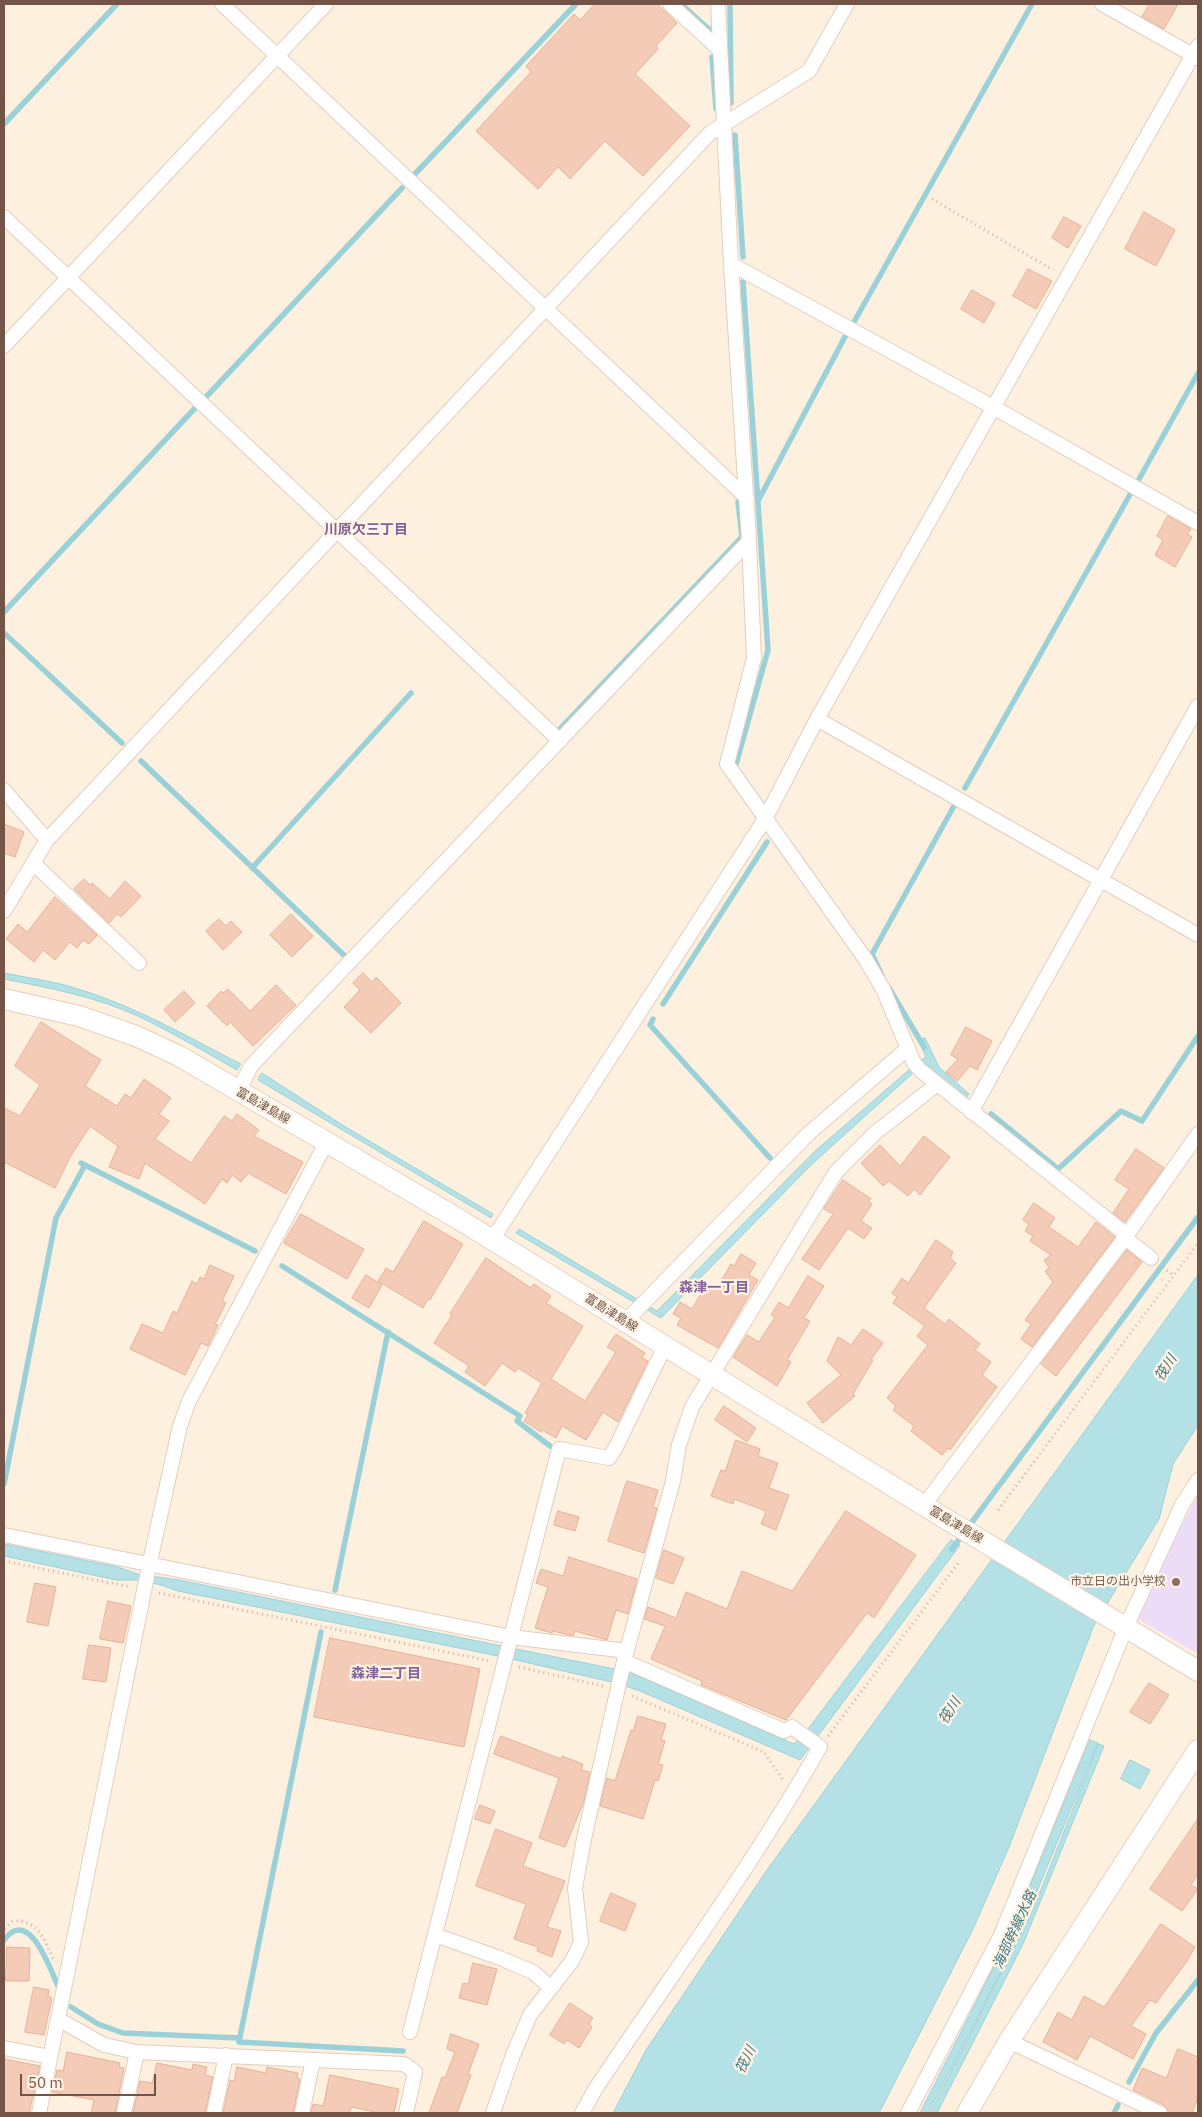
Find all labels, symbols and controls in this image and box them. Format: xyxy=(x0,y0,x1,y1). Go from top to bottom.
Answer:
district label: 川原欠三丁目 xyxy=(324,522,408,538)
street label: 富島津島線 xyxy=(233,1085,293,1127)
district label: 森津一丁目 xyxy=(679,1280,749,1296)
street label: 富島津島線 xyxy=(582,1291,640,1335)
water label: 筏川 xyxy=(1151,1352,1181,1384)
street label: 富島津島線 xyxy=(927,1503,985,1547)
place label: 市立日の出小学校 xyxy=(1070,1575,1166,1589)
marker: 市立日の出小学校 xyxy=(1170,1576,1182,1588)
district label: 森津二丁目 xyxy=(351,1666,421,1682)
water label: 筏川 xyxy=(935,1695,965,1727)
water label: 海部幹線水路 xyxy=(990,1888,1040,1972)
water label: 筏川 xyxy=(732,2044,760,2076)
scale bar xyxy=(22,2064,159,2096)
text: 50 m xyxy=(28,2073,63,2092)

